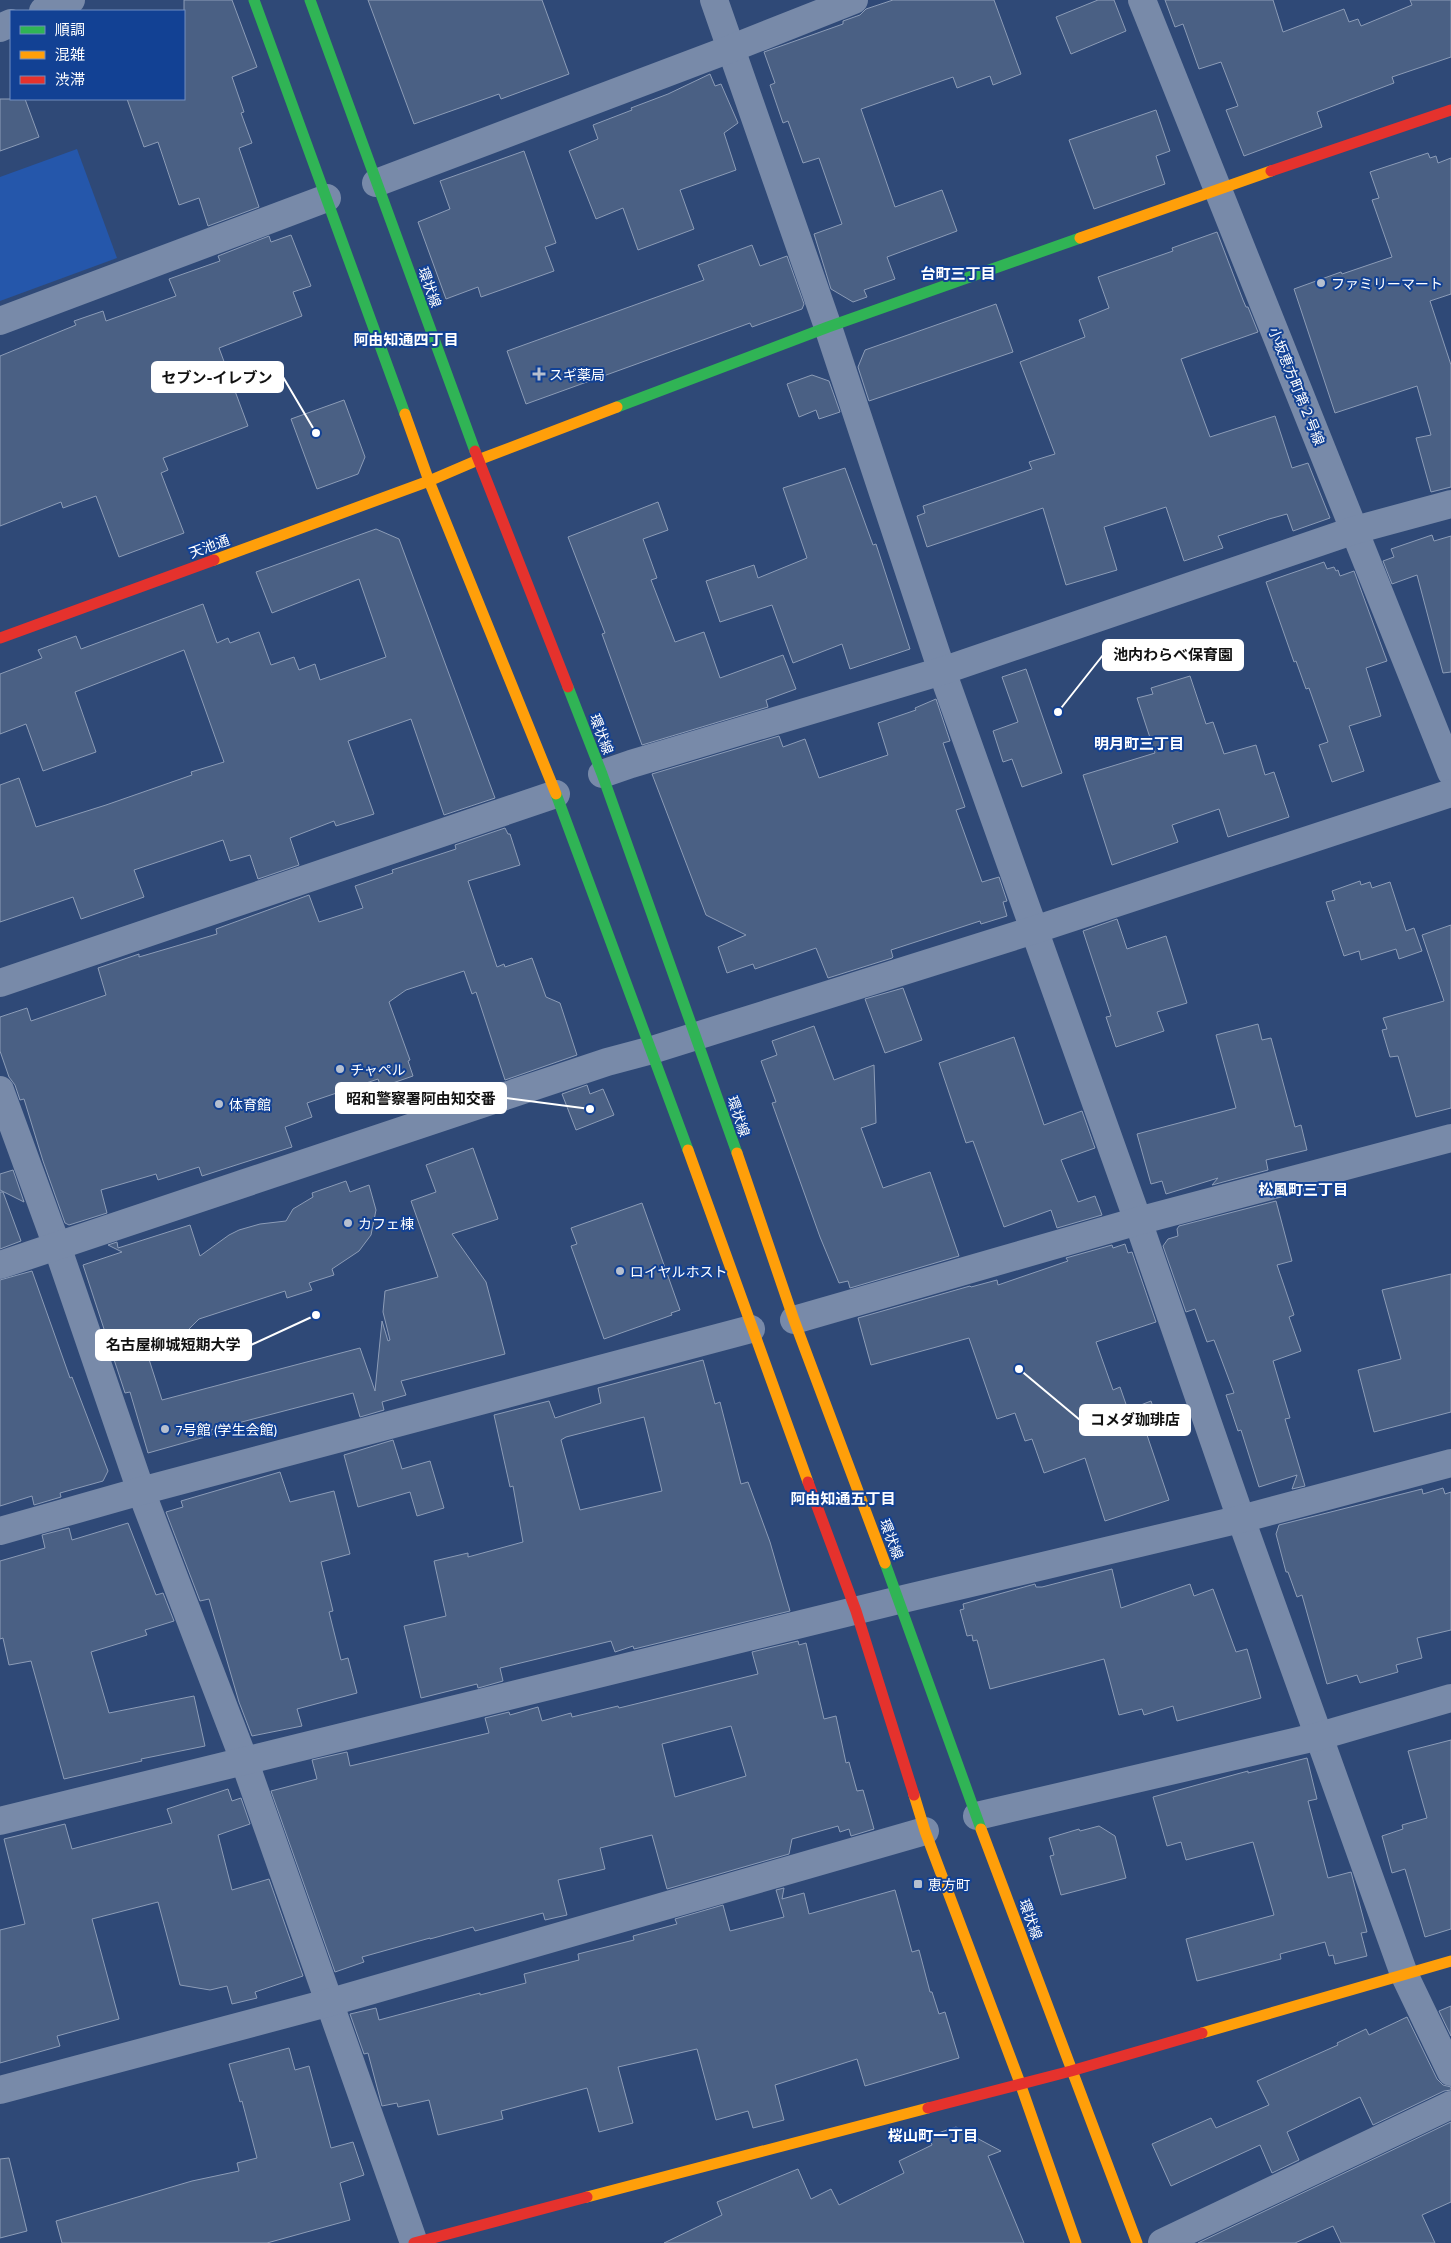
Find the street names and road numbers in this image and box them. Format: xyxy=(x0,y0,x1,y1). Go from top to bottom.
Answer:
street label: 環状線 xyxy=(413,264,447,310)
street label: 小坂恵方町第２号線 xyxy=(1264,324,1330,448)
street label: 天池通 xyxy=(186,529,232,563)
street label: 環状線 xyxy=(585,711,619,757)
street label: 環状線 xyxy=(722,1093,756,1139)
street label: 環状線 xyxy=(875,1516,909,1562)
street label: 環状線 xyxy=(1014,1896,1048,1942)

